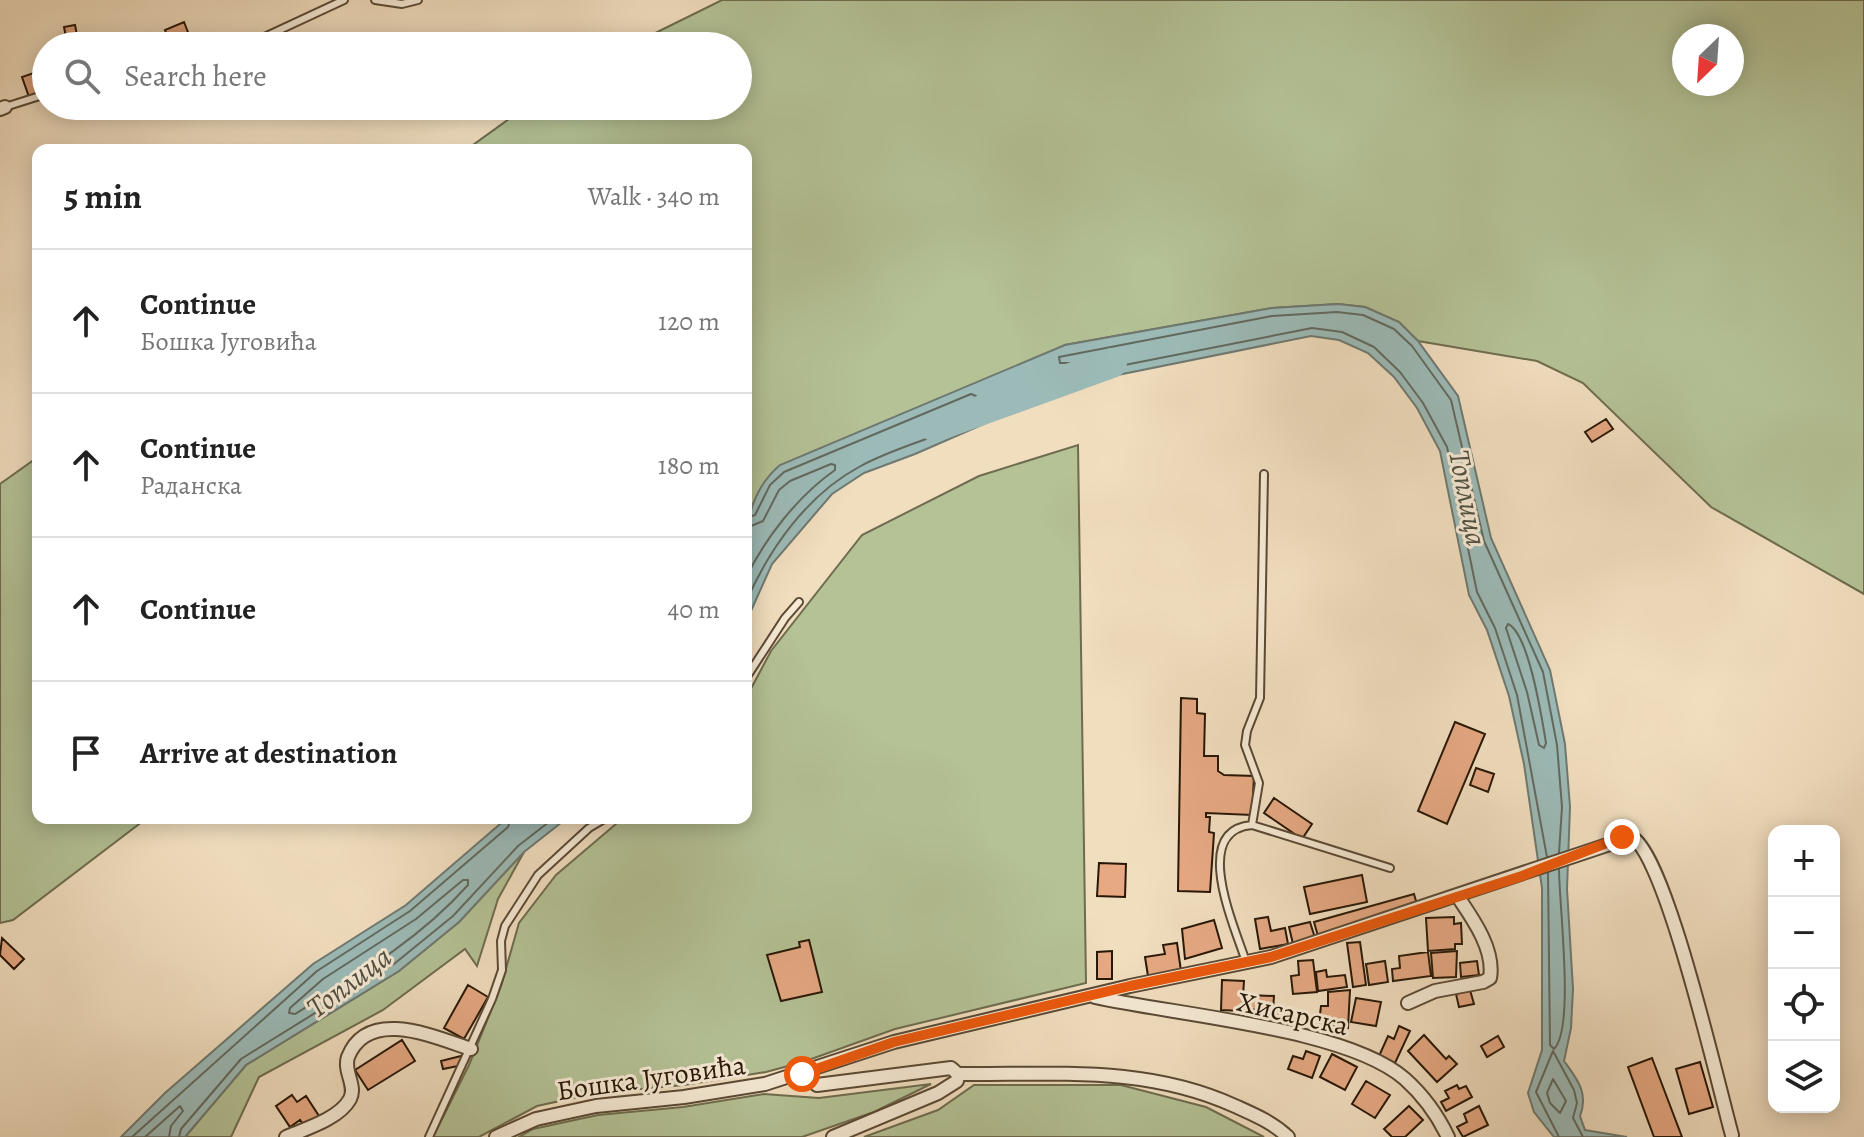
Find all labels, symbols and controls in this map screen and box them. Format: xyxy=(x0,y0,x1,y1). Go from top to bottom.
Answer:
north arrow xyxy=(1672,24,1744,96)
search box xyxy=(32,32,752,120)
icon: search xyxy=(60,54,104,98)
text: Search here xyxy=(124,56,267,96)
text: 5 min xyxy=(64,173,142,220)
text: Walk · 340 m xyxy=(588,179,720,214)
text: Continue xyxy=(140,284,256,324)
icon: ahead xyxy=(64,299,108,343)
text: 120 m xyxy=(658,304,720,339)
text: Бошка Југовића xyxy=(140,324,317,359)
text: Continue xyxy=(140,428,256,468)
icon: ahead xyxy=(64,443,108,487)
water label: Топлица xyxy=(1439,447,1497,549)
text: 180 m xyxy=(658,448,720,483)
text: Раданска xyxy=(140,468,242,503)
icon: ahead xyxy=(64,587,108,631)
text: Continue xyxy=(140,589,256,629)
text: 40 m xyxy=(668,592,720,627)
icon: arrive xyxy=(64,731,108,775)
text: Arrive at destination xyxy=(140,733,397,773)
route end xyxy=(1604,819,1640,855)
map controls xyxy=(1768,825,1840,1113)
button: + xyxy=(1768,825,1840,897)
button: − xyxy=(1768,897,1840,969)
water label: Топлица xyxy=(298,937,400,1027)
button: locate xyxy=(1768,969,1840,1041)
street label: Хисарска xyxy=(1233,983,1352,1045)
button: layers xyxy=(1768,1041,1840,1113)
street label: Бошка Југовића xyxy=(554,1046,748,1110)
route start xyxy=(784,1056,820,1092)

